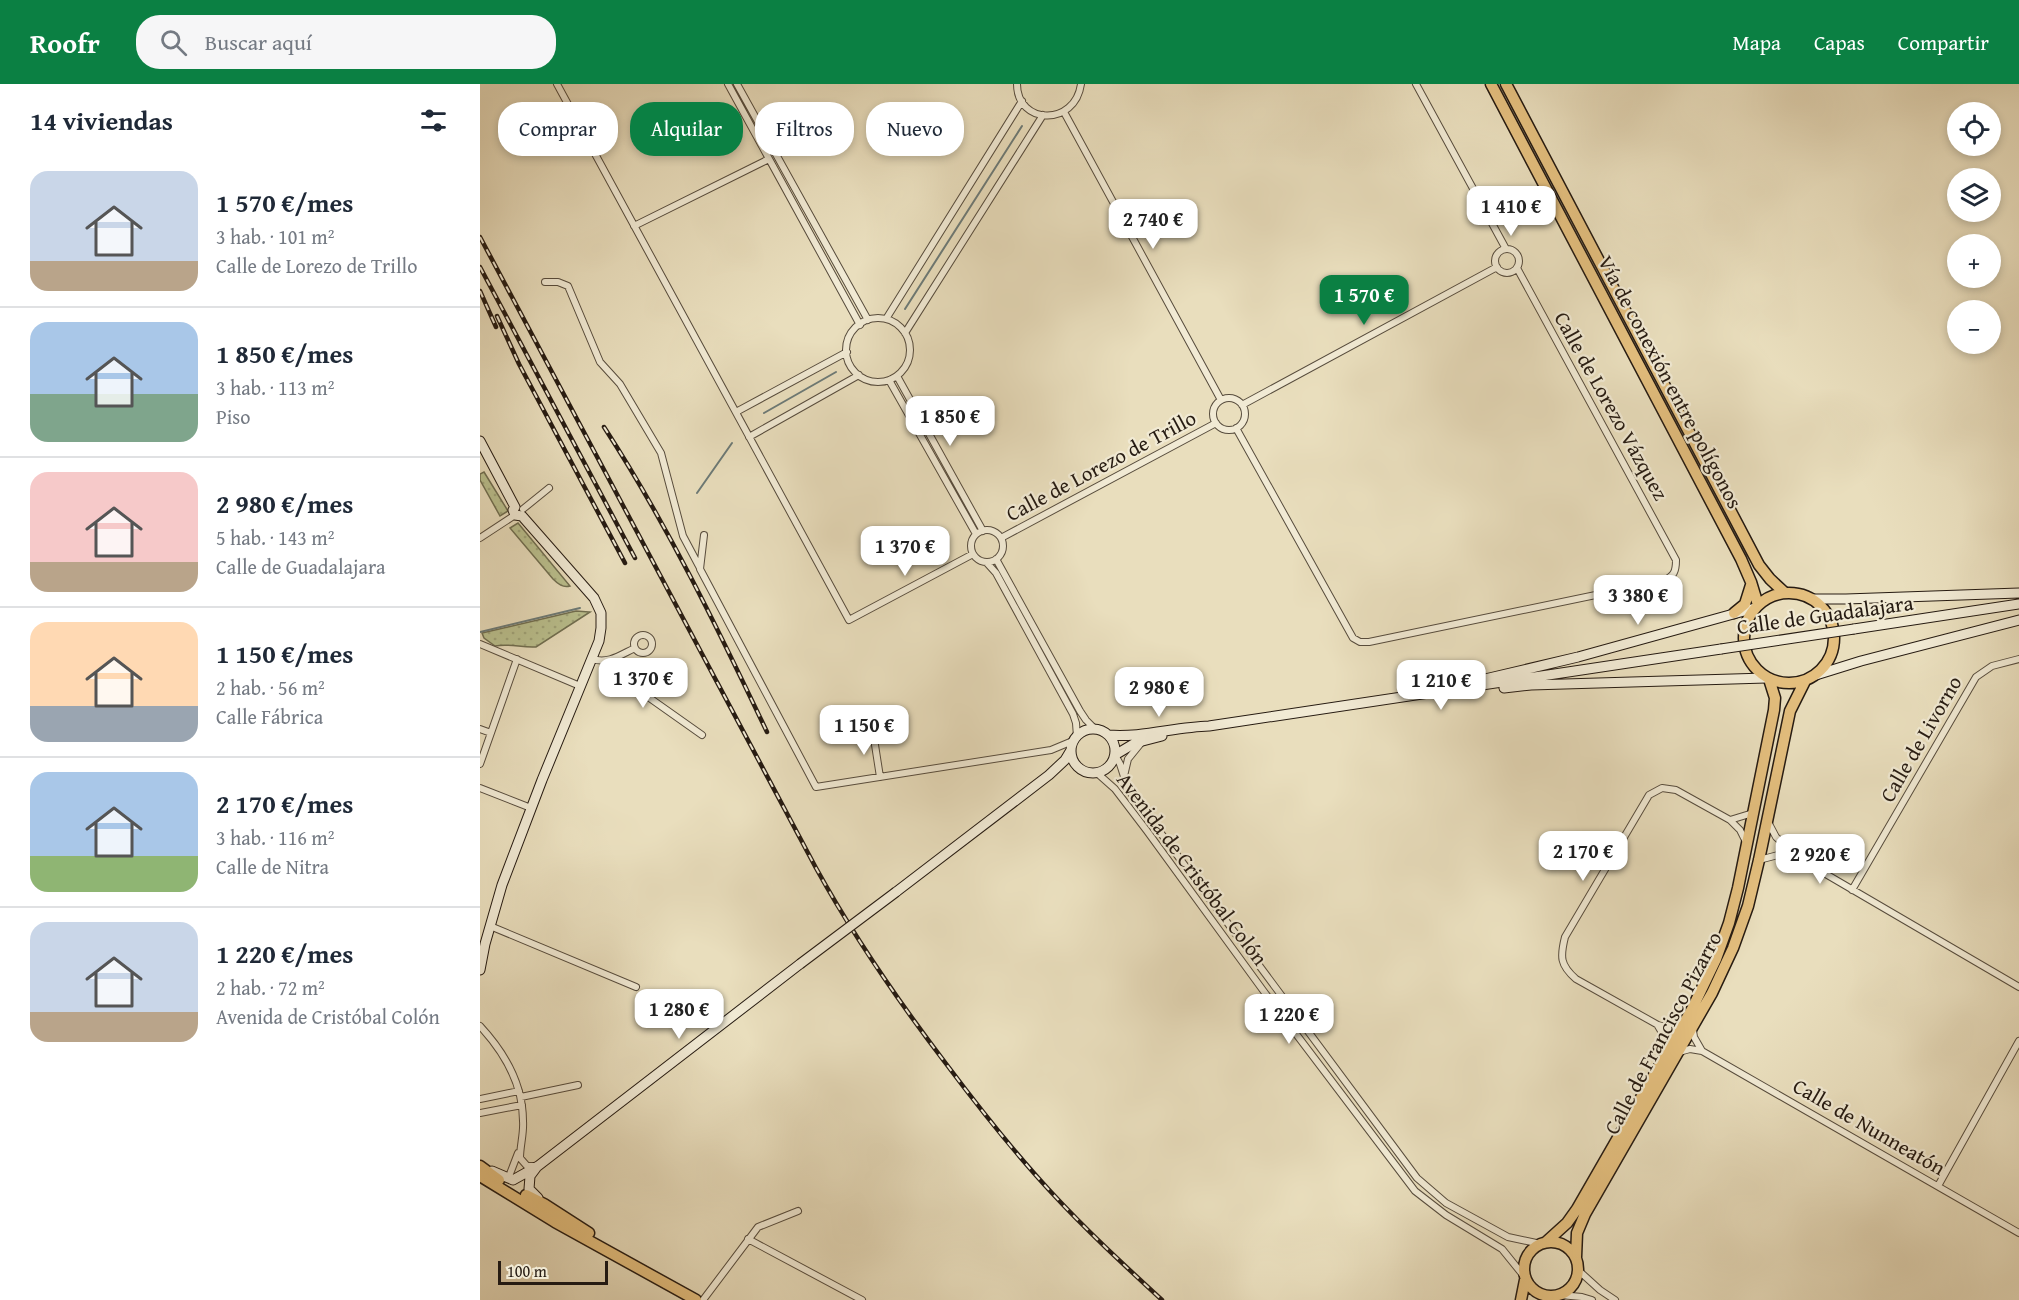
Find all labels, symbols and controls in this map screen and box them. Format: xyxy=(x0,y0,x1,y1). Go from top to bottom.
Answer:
search box xyxy=(136,15,556,69)
text: Roofr xyxy=(30,22,100,63)
icon: search xyxy=(157,26,190,59)
text: Buscar aquí xyxy=(205,26,312,58)
text: Mapa xyxy=(1732,27,1781,58)
text: Capas xyxy=(1814,27,1865,58)
text: Compartir xyxy=(1898,27,1989,58)
text: 14 viviendas xyxy=(30,101,173,140)
chip: Comprar xyxy=(498,102,618,156)
chip: Alquilar xyxy=(630,102,743,156)
chip: Filtros xyxy=(755,102,854,156)
chip: Nuevo xyxy=(866,102,964,156)
map controls xyxy=(1947,102,2001,354)
button: locate xyxy=(1947,102,2001,156)
icon: filters xyxy=(417,104,450,137)
button: layers xyxy=(1947,168,2001,222)
text: 1 570 €/mes xyxy=(216,183,353,222)
pin: 1 410 € xyxy=(1456,186,1566,237)
text: 1 410 € xyxy=(1481,191,1541,220)
icon: home xyxy=(78,195,150,267)
pin: 2 740 € xyxy=(1098,199,1208,250)
text: 2 740 € xyxy=(1123,204,1183,233)
text: 3 hab. · 101 m² xyxy=(216,222,334,251)
button: + xyxy=(1947,234,2001,288)
street label: Vía de conexión entre polígonos xyxy=(1590,250,1750,514)
text: Calle de Lorezo de Trillo xyxy=(216,251,417,280)
pin: 1 570 € xyxy=(1309,275,1419,326)
text: 1 570 € xyxy=(1334,280,1394,309)
button: − xyxy=(1947,300,2001,354)
street label: Calle de Lorezo Vázquez xyxy=(1547,306,1676,506)
text: 1 850 €/mes xyxy=(216,334,353,373)
icon: home xyxy=(78,346,150,418)
text: 3 hab. · 113 m² xyxy=(216,373,334,402)
pin: 1 850 € xyxy=(895,396,1005,447)
text: 1 850 € xyxy=(920,401,980,430)
text: Piso xyxy=(216,402,251,431)
street label: Calle de Lorezo de Trillo xyxy=(1000,402,1201,529)
text: 2 980 €/mes xyxy=(216,484,353,523)
icon: home xyxy=(78,496,150,568)
text: 5 hab. · 143 m² xyxy=(216,523,334,552)
pin: 1 370 € xyxy=(850,526,960,577)
text: 1 370 € xyxy=(875,531,935,560)
text: Calle de Guadalajara xyxy=(216,552,385,581)
pin: 3 380 € xyxy=(1583,575,1693,626)
text: 3 380 € xyxy=(1608,580,1668,609)
street label: Calle de Guadalajara xyxy=(1735,587,1915,642)
text: 1 150 €/mes xyxy=(216,634,353,673)
icon: home xyxy=(78,646,150,718)
pin: 1 370 € xyxy=(588,658,698,709)
pin: 1 210 € xyxy=(1386,660,1496,711)
text: 1 370 € xyxy=(613,663,673,692)
text: 1 210 € xyxy=(1411,665,1471,694)
pin: 2 980 € xyxy=(1104,667,1214,718)
street label: Calle de Livorno xyxy=(1872,670,1969,808)
text: 2 980 € xyxy=(1129,672,1189,701)
text: 2 hab. · 56 m² xyxy=(216,673,325,702)
text: Calle Fábrica xyxy=(216,702,323,731)
pin: 1 150 € xyxy=(809,705,919,756)
text: 1 150 € xyxy=(834,710,894,739)
street label: Avenida de Cristóbal Colón xyxy=(1109,766,1276,972)
text: 2 170 €/mes xyxy=(216,784,353,823)
icon: home xyxy=(78,796,150,868)
text: 3 hab. · 116 m² xyxy=(216,823,334,852)
pin: 2 170 € xyxy=(1528,831,1638,882)
pin: 2 920 € xyxy=(1765,834,1875,885)
text: 2 170 € xyxy=(1553,836,1613,865)
text: 2 920 € xyxy=(1790,839,1850,868)
text: Calle de Nitra xyxy=(216,852,329,881)
street label: Calle de Francisco Pizarro xyxy=(1596,926,1729,1140)
text: 1 220 €/mes xyxy=(216,934,353,973)
icon: home xyxy=(78,946,150,1018)
text: 2 hab. · 72 m² xyxy=(216,973,325,1002)
pin: 1 280 € xyxy=(624,989,734,1040)
text: 1 280 € xyxy=(649,994,709,1023)
pin: 1 220 € xyxy=(1234,994,1344,1045)
text: 1 220 € xyxy=(1259,999,1319,1028)
text: Avenida de Cristóbal Colón xyxy=(216,1002,440,1031)
street label: Calle de Nunneatón xyxy=(1787,1070,1952,1183)
scale bar xyxy=(498,1258,608,1286)
text: 100 m xyxy=(507,1259,547,1283)

